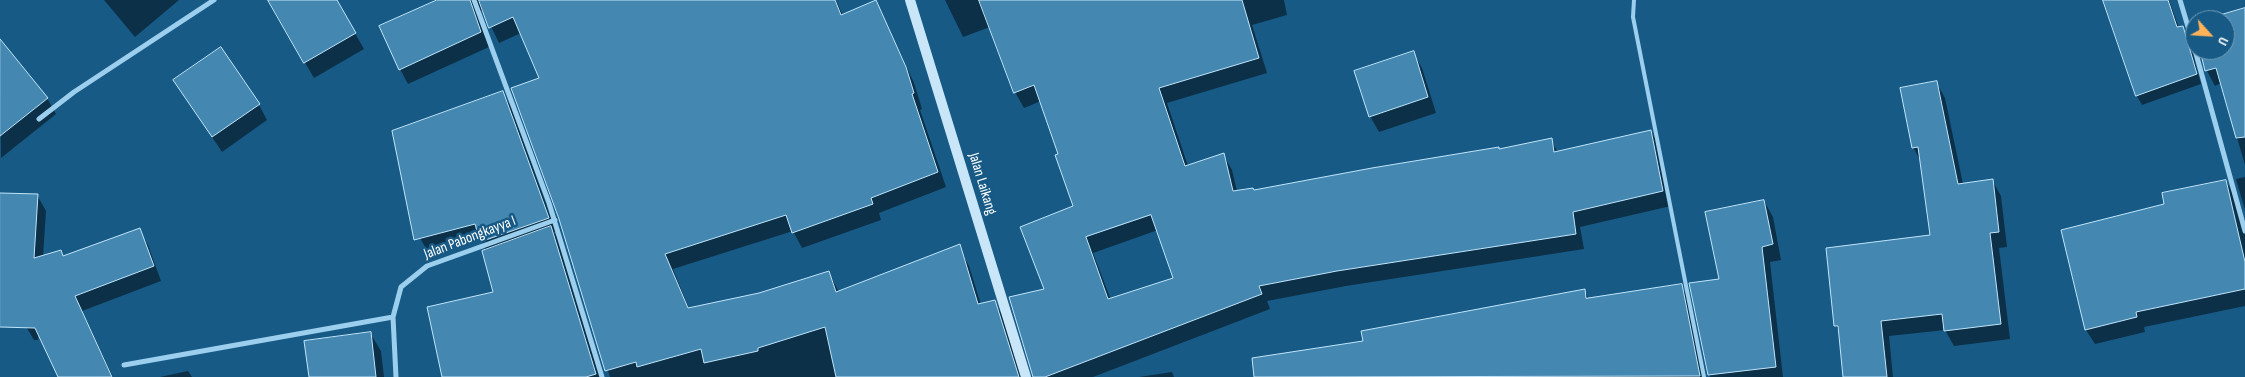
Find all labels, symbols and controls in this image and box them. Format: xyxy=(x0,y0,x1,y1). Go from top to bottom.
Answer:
north arrow xyxy=(2185,10,2235,60)
text: U xyxy=(2214,34,2232,48)
street label: Jalan Laikang xyxy=(964,151,1000,217)
street label: Jalan Pabongkayya I xyxy=(422,212,518,264)

